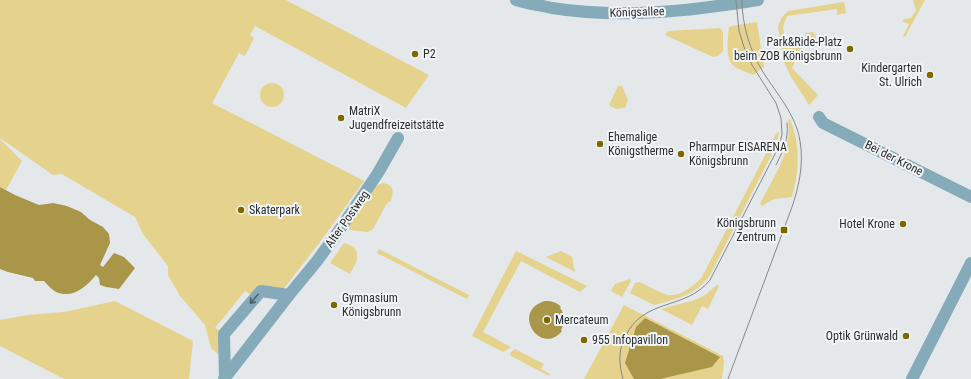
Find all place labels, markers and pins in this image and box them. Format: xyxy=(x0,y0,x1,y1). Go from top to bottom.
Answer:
place label: Park&Ride-Platz beim ZOB Königsbrunn xyxy=(734,35,842,63)
marker: Park&Ride-Platz beim ZOB Königsbrunn xyxy=(845,44,855,54)
place label: P2 xyxy=(423,47,436,61)
marker: P2 xyxy=(410,49,420,59)
place label: Kindergarten St. Ulrich xyxy=(861,61,922,89)
marker: Kindergarten St. Ulrich xyxy=(925,70,935,80)
place label: MatriX Jugendfreizeitstätte xyxy=(349,104,445,132)
marker: MatriX Jugendfreizeitstätte xyxy=(336,113,346,123)
place label: Ehemalige Königstherme xyxy=(608,130,674,158)
marker: Ehemalige Königstherme xyxy=(595,139,605,149)
place label: Pharmpur EISARENA Königsbrunn xyxy=(689,140,787,168)
marker: Pharmpur EISARENA Königsbrunn xyxy=(676,149,686,159)
place label: Skaterpark xyxy=(249,203,301,217)
marker: Skaterpark xyxy=(236,205,246,215)
place label: Königsbrunn Zentrum xyxy=(717,216,776,244)
place label: Hotel Krone xyxy=(839,217,895,231)
marker: Hotel Krone xyxy=(898,219,908,229)
marker: Königsbrunn Zentrum xyxy=(779,225,789,235)
place label: Gymnasium Königsbrunn xyxy=(342,291,402,319)
marker: Gymnasium Königsbrunn xyxy=(329,300,339,310)
place label: Mercateum xyxy=(555,313,609,327)
marker: Mercateum xyxy=(542,315,552,325)
place label: Optik Grünwald xyxy=(826,329,898,343)
marker: Optik Grünwald xyxy=(901,331,911,341)
place label: 955 Infopavillon xyxy=(592,333,668,347)
marker: 955 Infopavillon xyxy=(579,335,589,345)

